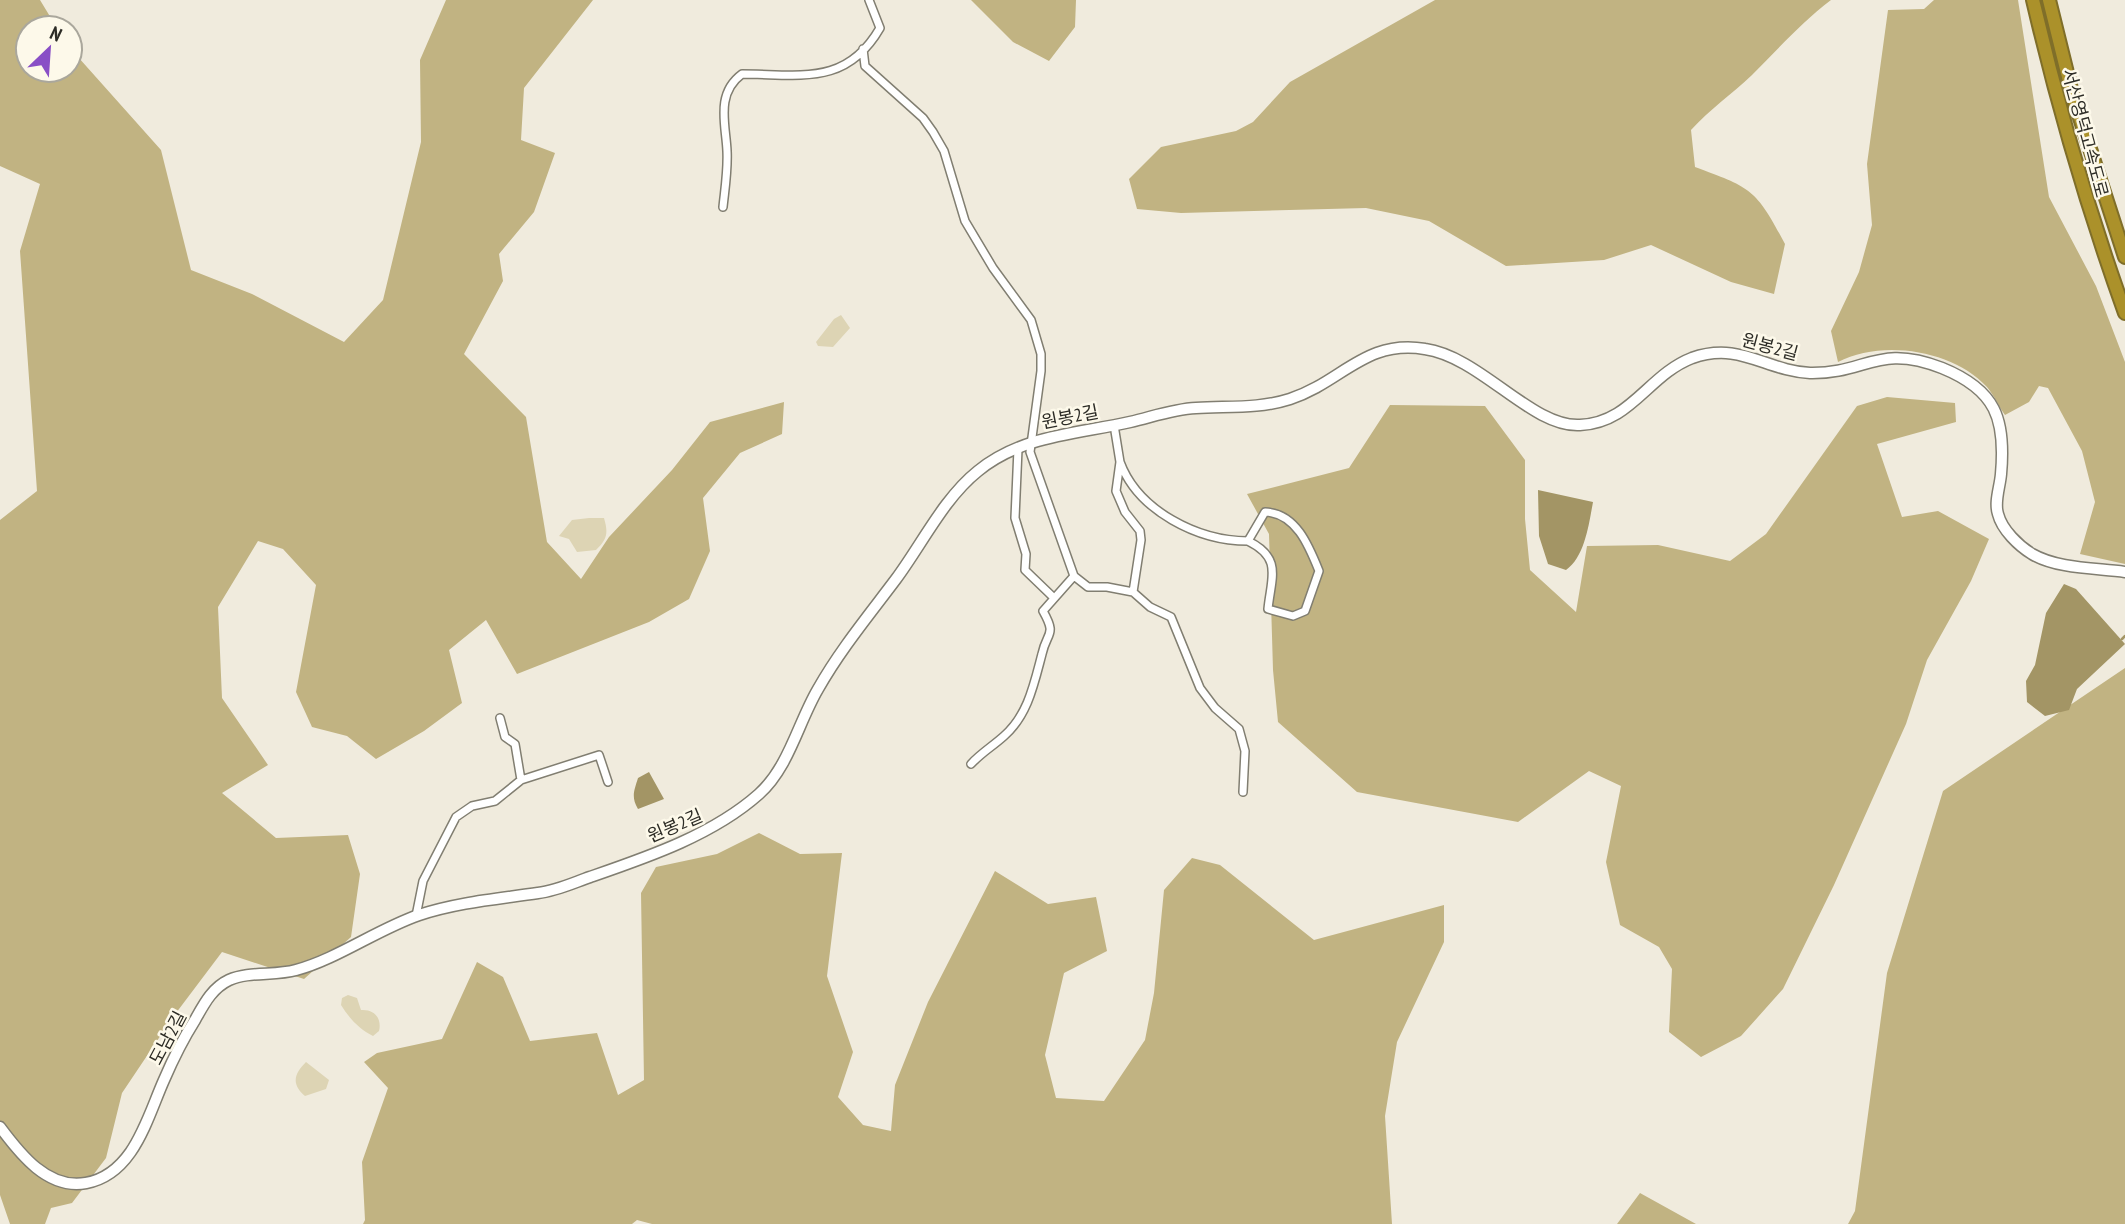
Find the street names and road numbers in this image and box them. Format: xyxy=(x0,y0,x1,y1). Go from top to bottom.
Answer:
street label: 서산영덕고속도로 xyxy=(2057,66,2114,200)
street label: 원봉2길 xyxy=(1739,328,1801,365)
street label: 원봉2길 xyxy=(1039,400,1100,433)
street label: 원봉2길 xyxy=(644,804,706,847)
street label: 도남2길 xyxy=(144,1007,191,1069)

